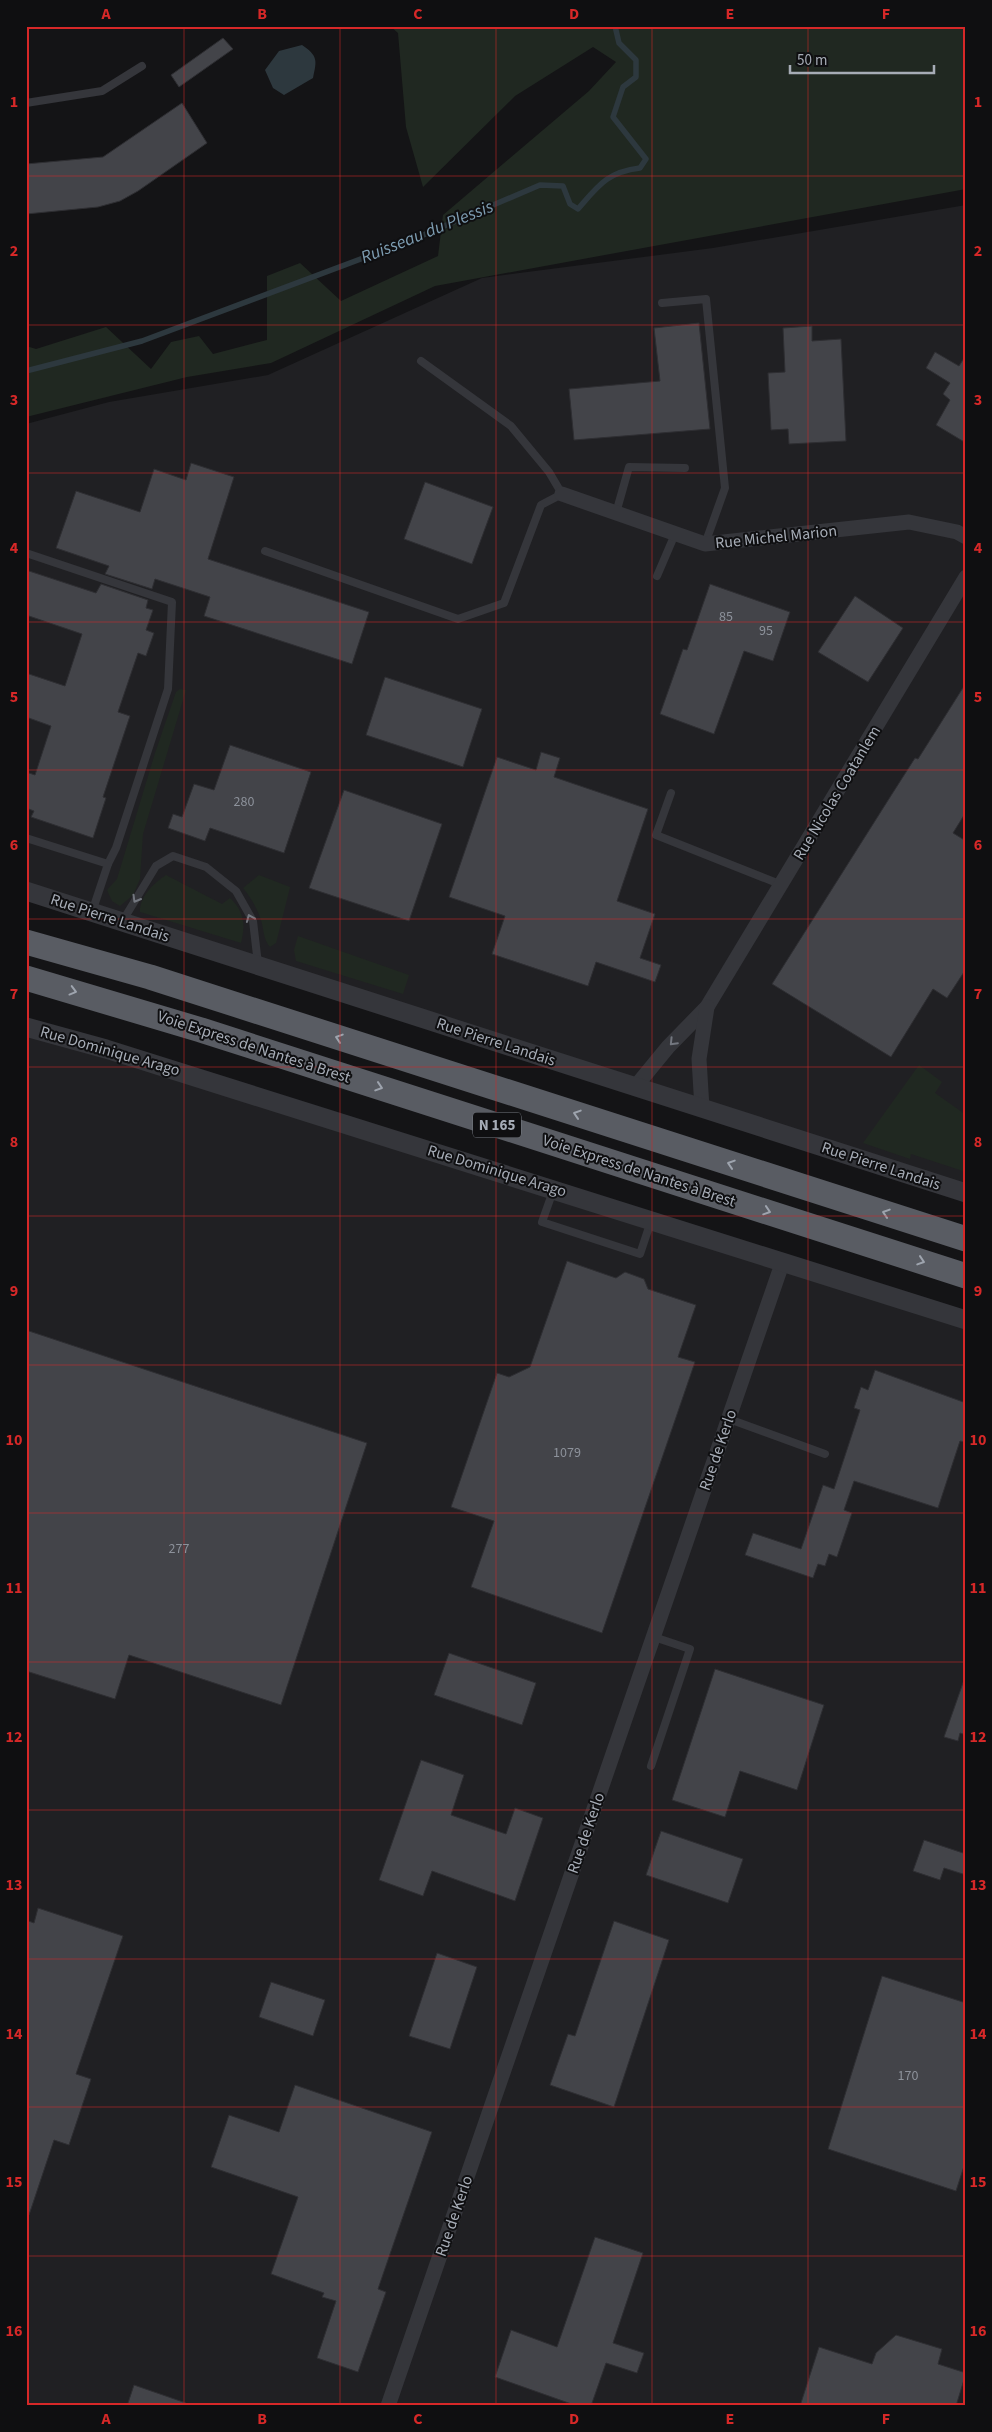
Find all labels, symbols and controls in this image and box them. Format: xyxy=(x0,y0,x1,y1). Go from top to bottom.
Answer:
text: A xyxy=(100,3,111,25)
text: B xyxy=(257,3,267,25)
text: C xyxy=(413,3,423,25)
text: D xyxy=(569,3,579,25)
text: E xyxy=(726,3,734,25)
text: F xyxy=(882,3,890,25)
scale bar xyxy=(790,42,933,74)
text: 50 m xyxy=(797,50,827,71)
text: 1 xyxy=(10,91,18,113)
text: 1 xyxy=(974,91,982,113)
water label: Ruisseau du Plessis xyxy=(357,194,497,270)
text: 2 xyxy=(10,240,18,262)
text: 2 xyxy=(974,240,982,262)
text: 3 xyxy=(10,389,18,411)
text: 3 xyxy=(974,389,982,411)
street label: Rue Michel Marion xyxy=(714,520,838,554)
text: 4 xyxy=(10,537,19,559)
text: 4 xyxy=(974,537,983,559)
house number: 85 xyxy=(719,607,733,627)
house number: 95 xyxy=(759,621,773,641)
text: 5 xyxy=(10,686,18,708)
text: 5 xyxy=(974,686,982,708)
street label: Rue Nicolas Coatanlem xyxy=(788,722,886,864)
house number: 280 xyxy=(234,792,254,812)
text: 6 xyxy=(10,834,18,856)
text: 6 xyxy=(974,834,982,856)
street label: Rue Pierre Landais xyxy=(48,888,173,948)
one-way arrow xyxy=(132,894,142,903)
one-way arrow xyxy=(246,914,256,923)
text: 7 xyxy=(10,983,18,1005)
text: 7 xyxy=(974,983,982,1005)
one-way arrow xyxy=(69,985,78,996)
street label: Voie Express de Nantes à Brest xyxy=(155,1005,354,1089)
street label: Rue Pierre Landais xyxy=(434,1012,559,1072)
street label: Rue Dominique Arago xyxy=(38,1021,182,1081)
one-way arrow xyxy=(335,1033,343,1043)
one-way arrow xyxy=(670,1037,679,1046)
one-way arrow xyxy=(374,1081,382,1091)
one-way arrow xyxy=(573,1110,581,1120)
road number: N 165 xyxy=(473,1112,521,1138)
street label: Voie Express de Nantes à Brest xyxy=(540,1129,739,1213)
text: 8 xyxy=(10,1131,18,1153)
text: 8 xyxy=(974,1131,982,1153)
street label: Rue Pierre Landais xyxy=(819,1136,944,1196)
street label: Rue Dominique Arago xyxy=(425,1139,569,1203)
one-way arrow xyxy=(728,1159,736,1169)
one-way arrow xyxy=(762,1206,770,1216)
one-way arrow xyxy=(882,1209,891,1219)
one-way arrow xyxy=(917,1256,925,1266)
text: 9 xyxy=(10,1280,18,1302)
text: 9 xyxy=(974,1280,982,1302)
street label: Rue de Kerlo xyxy=(694,1407,742,1493)
text: 10 xyxy=(6,1429,22,1451)
text: 10 xyxy=(970,1429,986,1451)
house number: 1079 xyxy=(553,1443,581,1463)
house number: 277 xyxy=(169,1539,189,1559)
text: 11 xyxy=(6,1577,22,1599)
text: 11 xyxy=(970,1577,986,1599)
text: 12 xyxy=(6,1726,22,1748)
text: 12 xyxy=(970,1726,986,1748)
street label: Rue de Kerlo xyxy=(562,1790,610,1876)
text: 13 xyxy=(6,1874,22,1896)
text: 13 xyxy=(970,1874,986,1896)
text: 14 xyxy=(6,2023,23,2045)
text: 14 xyxy=(970,2023,987,2045)
house number: 170 xyxy=(898,2066,918,2086)
text: 15 xyxy=(6,2171,22,2193)
text: 15 xyxy=(970,2171,986,2193)
street label: Rue de Kerlo xyxy=(430,2173,478,2259)
text: 16 xyxy=(6,2320,22,2342)
text: 16 xyxy=(970,2320,986,2342)
text: A xyxy=(100,2408,111,2430)
text: B xyxy=(257,2408,267,2430)
text: C xyxy=(413,2408,423,2430)
text: D xyxy=(569,2408,579,2430)
text: E xyxy=(726,2408,734,2430)
text: F xyxy=(882,2408,890,2430)

